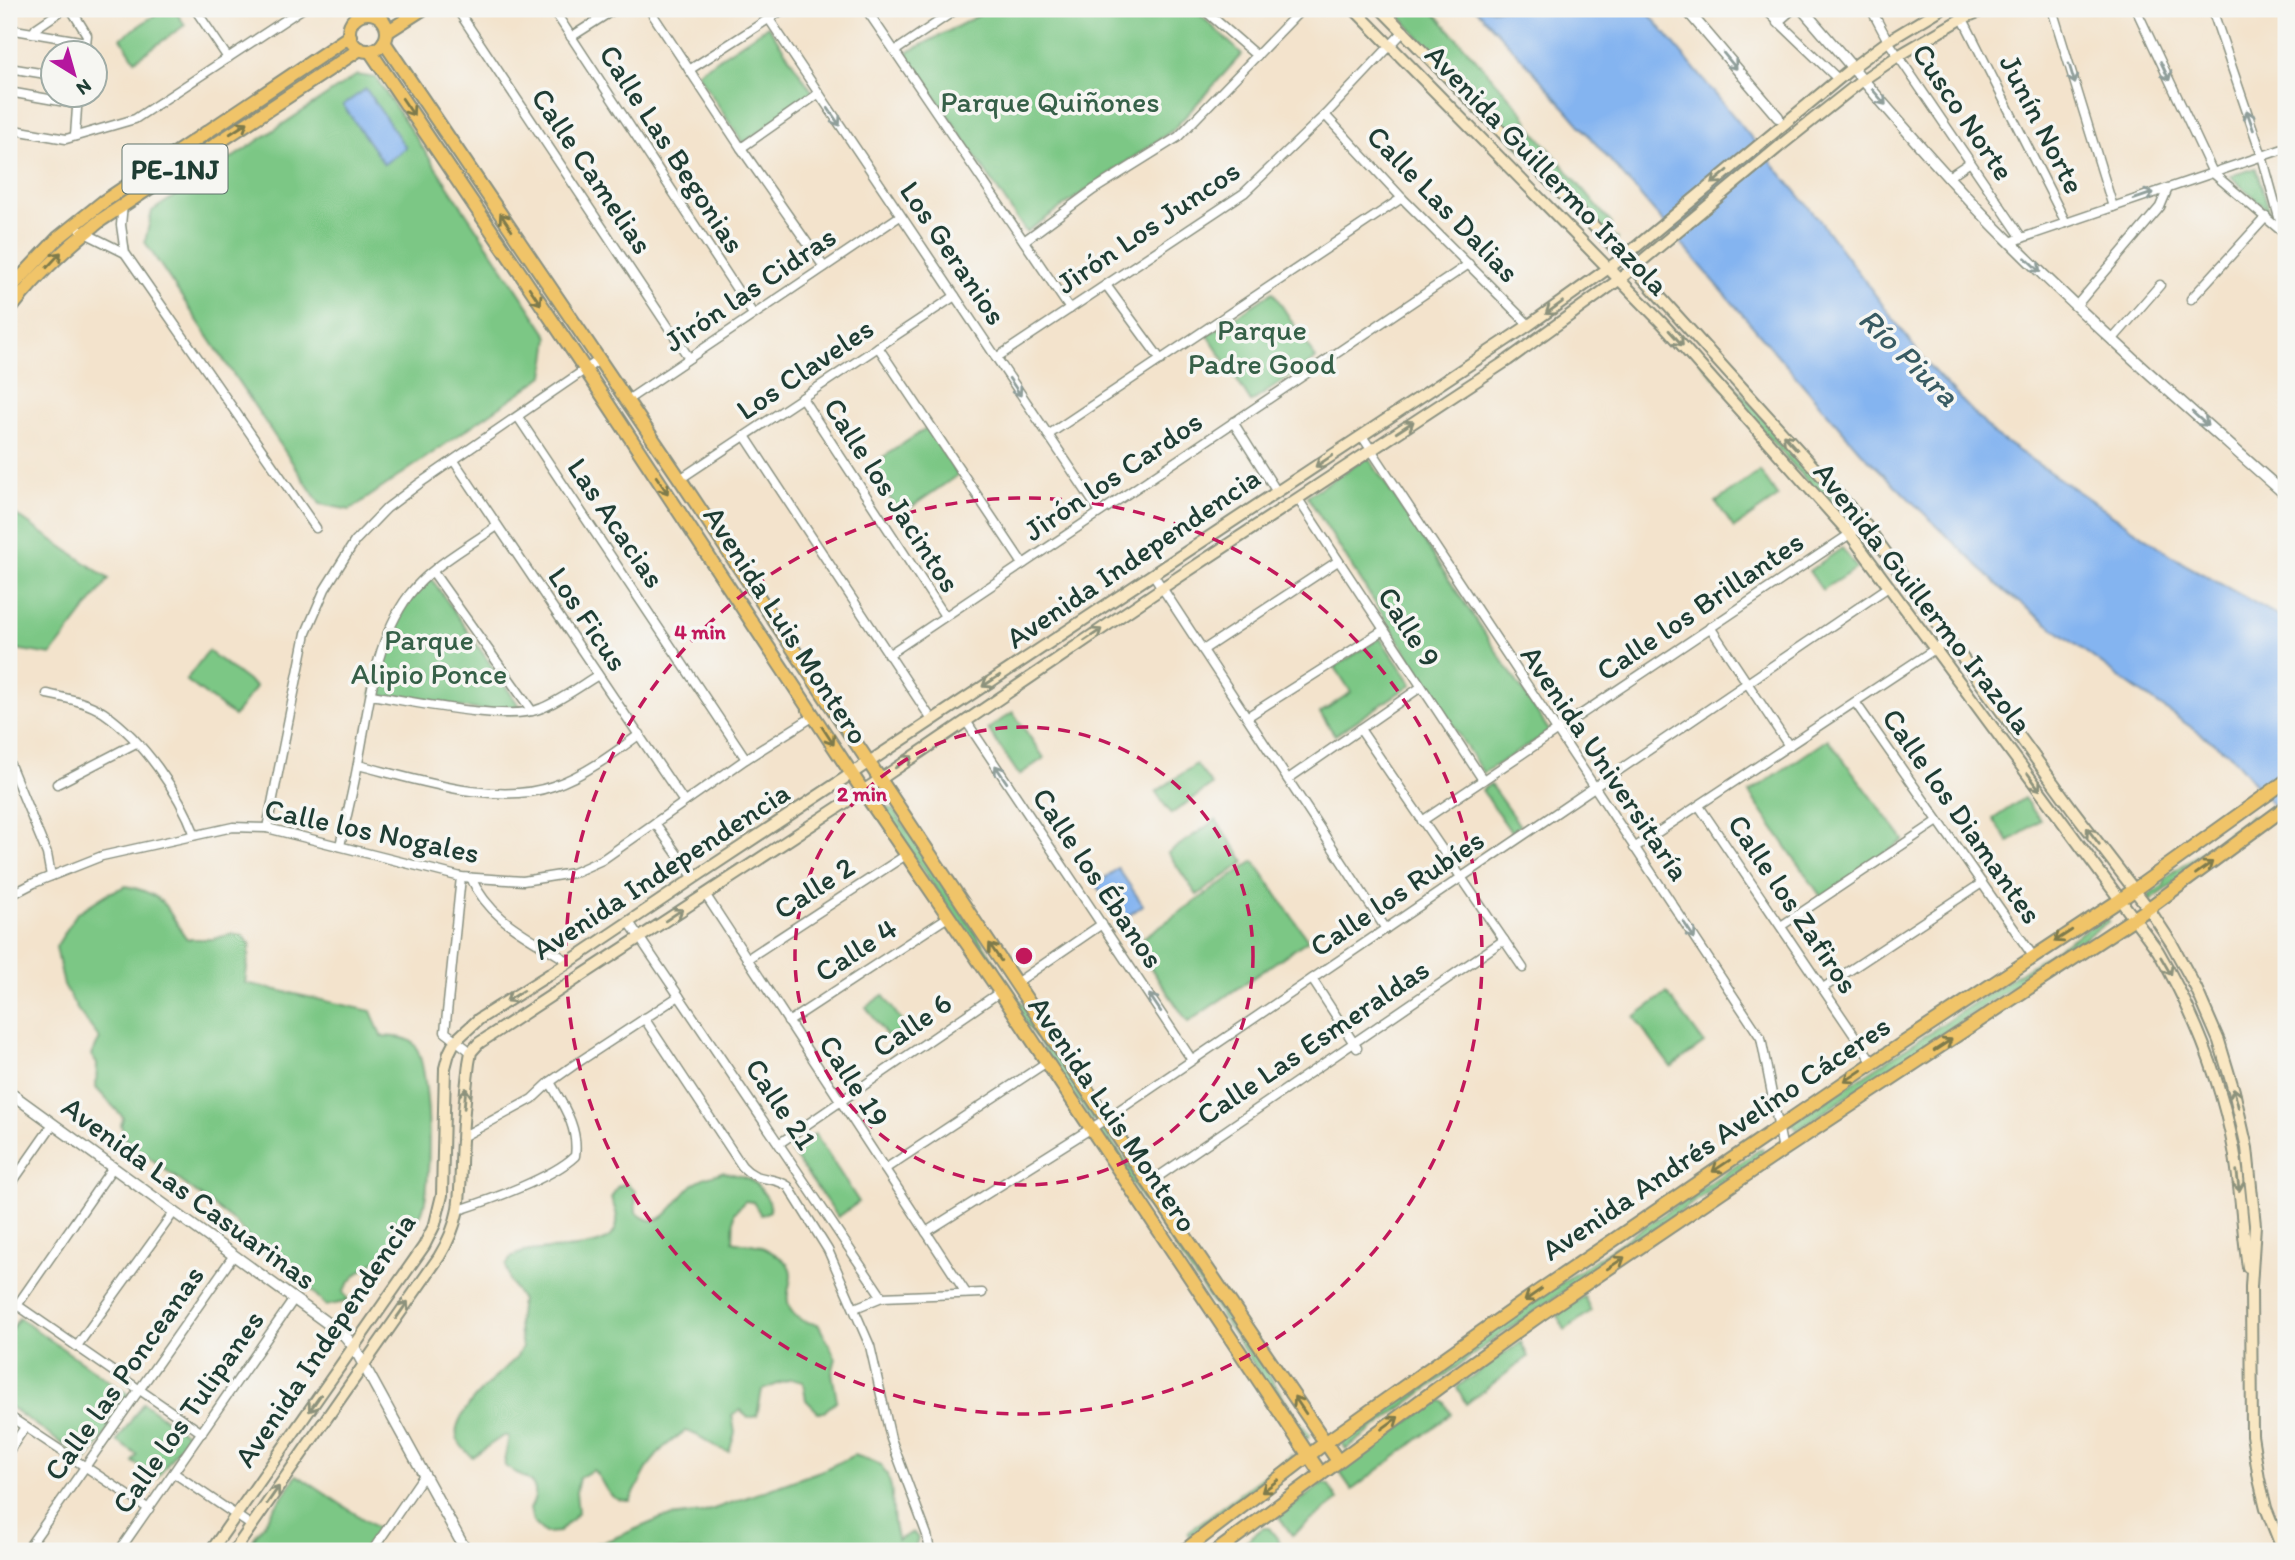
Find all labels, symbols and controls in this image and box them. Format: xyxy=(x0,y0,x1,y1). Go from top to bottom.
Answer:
street label: Avenida Guillermo Irazola xyxy=(1418,36,1677,303)
street label: Cusco Norte xyxy=(1904,36,2023,187)
north arrow xyxy=(38,38,108,108)
street label: Calle Las Begonias xyxy=(591,38,754,260)
street label: Junín Norte xyxy=(1992,48,2093,200)
one-way arrow xyxy=(1722,51,1738,69)
one-way arrow xyxy=(2159,60,2172,81)
one-way arrow xyxy=(2066,63,2079,85)
text: N xyxy=(72,74,96,100)
street label: Calle Camelias xyxy=(523,81,662,261)
park label: Parque Quiñones xyxy=(940,83,1160,120)
one-way arrow xyxy=(1871,88,1887,106)
one-way arrow xyxy=(401,97,415,116)
one-way arrow xyxy=(827,107,841,126)
one-way arrow xyxy=(2243,109,2255,131)
street label: Calle Las Dalias xyxy=(1359,117,1528,290)
one-way arrow xyxy=(228,121,248,135)
road number: PE-1NJ xyxy=(122,144,228,194)
street label: Jirón Los Juncos xyxy=(1049,151,1247,302)
one-way arrow xyxy=(1711,168,1729,184)
street label: Los Geranios xyxy=(892,174,1015,332)
one-way arrow xyxy=(2132,189,2154,201)
one-way arrow xyxy=(499,213,513,232)
street label: Jirón las Cidras xyxy=(657,217,843,360)
one-way arrow xyxy=(45,252,62,269)
one-way arrow xyxy=(2024,256,2041,273)
one-way arrow xyxy=(528,286,542,305)
one-way arrow xyxy=(1545,300,1564,315)
water label: Río Piura xyxy=(1851,300,1967,414)
street label: Los Claveles xyxy=(729,309,880,428)
park label: Parque Padre Good xyxy=(1188,311,1336,382)
one-way arrow xyxy=(1667,329,1684,346)
one-way arrow xyxy=(1008,377,1023,396)
street label: Calle los Jacintos xyxy=(816,390,969,599)
street label: Jirón los Cardos xyxy=(1016,402,1209,549)
one-way arrow xyxy=(2191,411,2209,427)
one-way arrow xyxy=(1394,420,1414,434)
one-way arrow xyxy=(1782,434,1799,451)
street label: Las Acacias xyxy=(559,451,673,595)
one-way arrow xyxy=(1314,454,1334,468)
street label: Avenida Guillermo Irazola xyxy=(1806,454,2041,741)
street label: Avenida Independencia xyxy=(998,459,1267,656)
one-way arrow xyxy=(655,475,669,494)
street label: Avenida Luis Montero xyxy=(696,499,877,751)
street label: Calle los Brillantes xyxy=(1589,523,1810,689)
street label: Los Ficus xyxy=(540,560,637,678)
street label: Calle 9 xyxy=(1370,580,1449,674)
text: 4 min xyxy=(674,619,727,644)
park label: Parque Alipio Ponce xyxy=(351,621,507,692)
one-way arrow xyxy=(1083,628,1102,642)
street label: Avenida Universitaría xyxy=(1513,638,1698,888)
one-way arrow xyxy=(982,674,1001,688)
street label: Calle los Diamantes xyxy=(1874,701,2051,931)
one-way arrow xyxy=(820,726,835,745)
one-way arrow xyxy=(894,755,914,769)
one-way arrow xyxy=(994,764,1008,784)
one-way arrow xyxy=(2026,772,2041,790)
street label: Avenida Independencia xyxy=(525,774,796,967)
street label: Calle los Ébanos xyxy=(1024,780,1173,975)
text: 2 min xyxy=(837,781,888,806)
street label: Calle los Nogales xyxy=(261,790,483,871)
street label: Calle los Zafiros xyxy=(1720,807,1867,1001)
street label: Calle los Rubíes xyxy=(1302,821,1491,965)
one-way arrow xyxy=(2085,827,2100,845)
street label: Calle 2 xyxy=(766,848,861,927)
one-way arrow xyxy=(2194,861,2213,875)
one-way arrow xyxy=(664,908,683,922)
street label: Calle 4 xyxy=(808,909,904,990)
one-way arrow xyxy=(1682,920,1696,939)
one-way arrow xyxy=(2054,929,2073,944)
one-way arrow xyxy=(988,942,1002,962)
centre of rings xyxy=(1012,944,1036,968)
street label: Calle Las Esmeraldas xyxy=(1189,950,1436,1133)
one-way arrow xyxy=(2159,956,2173,976)
street label: Calle 6 xyxy=(865,984,959,1065)
street label: Avenida Luis Montero xyxy=(1021,989,1206,1239)
one-way arrow xyxy=(506,990,526,1004)
one-way arrow xyxy=(1147,994,1161,1014)
street label: Avenida Andrés Avelino Cáceres xyxy=(1534,1007,1897,1268)
street label: Calle 19 xyxy=(811,1028,898,1134)
one-way arrow xyxy=(1932,1038,1952,1052)
street label: Calle 21 xyxy=(737,1051,825,1157)
one-way arrow xyxy=(1844,1069,1863,1083)
one-way arrow xyxy=(2229,1087,2242,1110)
street label: Avenida Las Casuarinas xyxy=(55,1088,324,1297)
one-way arrow xyxy=(459,1088,472,1110)
one-way arrow xyxy=(1712,1159,1731,1174)
one-way arrow xyxy=(2232,1169,2245,1191)
street label: Avenida Independencia xyxy=(226,1205,424,1474)
one-way arrow xyxy=(1606,1256,1625,1270)
street label: Calle las Ponceanas xyxy=(35,1258,212,1488)
one-way arrow xyxy=(1524,1288,1543,1302)
one-way arrow xyxy=(395,1301,409,1320)
street label: Calle los Tulipanes xyxy=(104,1303,272,1521)
one-way arrow xyxy=(308,1393,322,1412)
one-way arrow xyxy=(1292,1396,1307,1415)
one-way arrow xyxy=(1380,1415,1399,1430)
one-way arrow xyxy=(1261,1478,1279,1493)
one-way arrow xyxy=(266,1486,280,1505)

